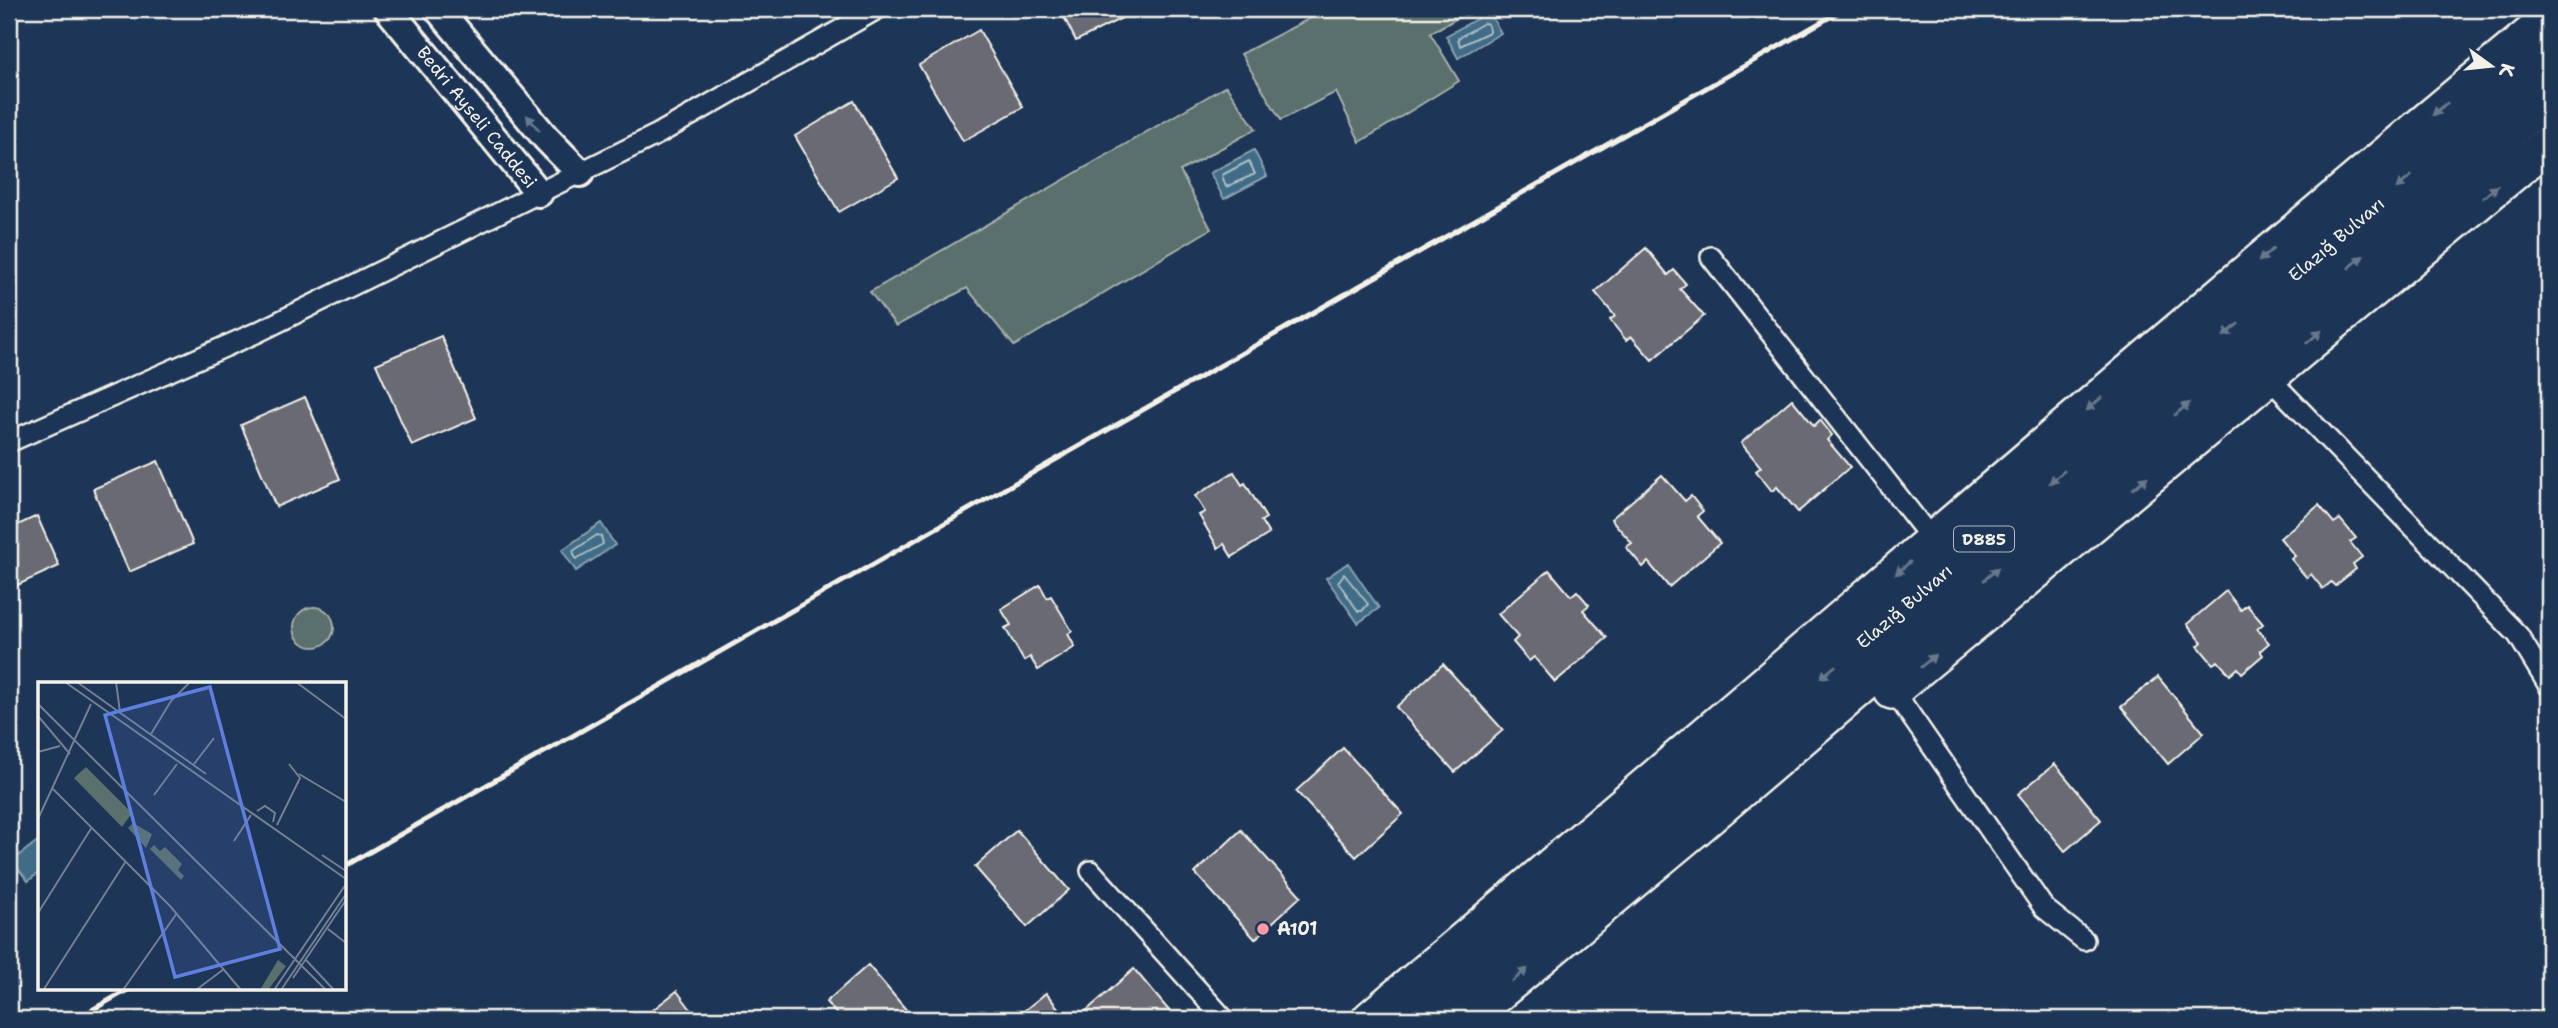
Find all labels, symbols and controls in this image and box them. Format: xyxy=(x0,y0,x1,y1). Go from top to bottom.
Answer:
north arrow xyxy=(2456,32,2526,102)
street label: Bedri Ayseli Caddesi xyxy=(411,41,542,193)
text: K xyxy=(2493,61,2521,80)
one-way arrow xyxy=(2432,101,2449,116)
one-way arrow xyxy=(525,114,541,132)
one-way arrow xyxy=(2395,174,2413,190)
one-way arrow xyxy=(2481,185,2498,200)
street label: Elazığ Bulvarı xyxy=(2283,192,2390,287)
one-way arrow xyxy=(2257,247,2275,263)
one-way arrow xyxy=(2347,255,2364,270)
one-way arrow xyxy=(2222,322,2239,337)
one-way arrow xyxy=(2306,330,2323,345)
one-way arrow xyxy=(2085,396,2102,411)
one-way arrow xyxy=(2173,402,2191,417)
one-way arrow xyxy=(2048,469,2066,485)
one-way arrow xyxy=(2131,475,2149,491)
road number: D885 xyxy=(1954,526,2014,552)
street label: Elazığ Bulvarı xyxy=(1851,559,1958,654)
one-way arrow xyxy=(1894,560,1911,575)
one-way arrow xyxy=(1983,567,2000,582)
one-way arrow xyxy=(1919,653,1937,668)
one-way arrow xyxy=(1819,664,1836,679)
inset map xyxy=(38,682,346,990)
place label: A101 xyxy=(1277,917,1318,941)
marker: A101 xyxy=(1255,921,1271,937)
one-way arrow xyxy=(1510,968,1528,983)

